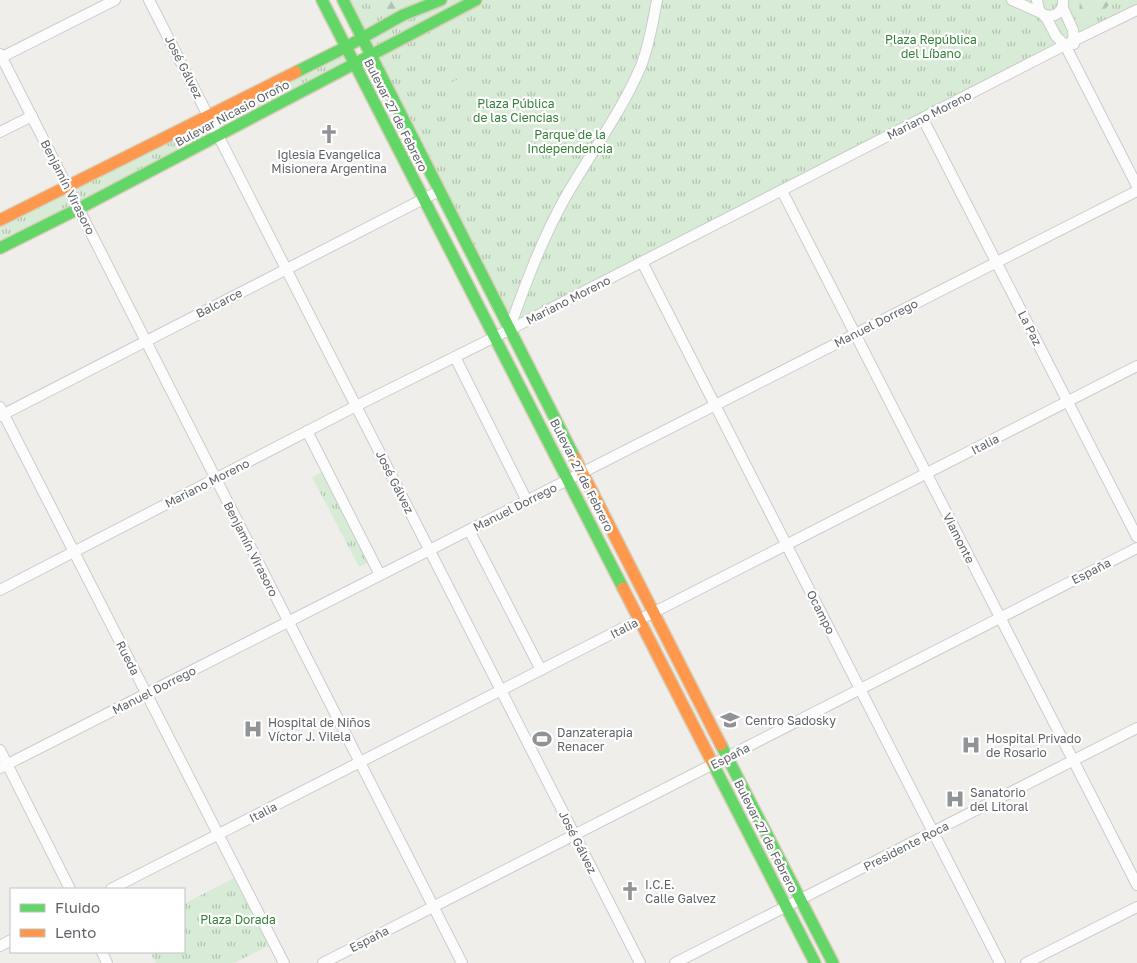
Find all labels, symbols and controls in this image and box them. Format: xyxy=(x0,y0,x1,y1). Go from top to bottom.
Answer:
park label: Plaza República del Líbano xyxy=(885,32,977,61)
street label: José Gálvez xyxy=(162,33,206,101)
street label: Bulevar 27 de Febrero xyxy=(361,56,431,174)
street label: Bulevar Nicasio Oroño xyxy=(172,77,292,149)
street label: Mariano Moreno xyxy=(884,87,974,143)
park label: Plaza Pública de las Ciencias xyxy=(473,96,559,125)
church icon: Iglesia Evangelica Misionera Argentina xyxy=(318,123,340,145)
park label: Parque de la Independencia xyxy=(527,127,613,156)
street label: Benjamín Virasoro xyxy=(38,137,98,237)
place label: Iglesia Evangelica Misionera Argentina xyxy=(271,147,387,176)
street label: Mariano Moreno xyxy=(523,272,613,328)
street label: Balcarce xyxy=(193,285,245,321)
street label: Manuel Dorrego xyxy=(832,295,920,351)
street label: La Paz xyxy=(1015,308,1045,348)
street label: Bulevar 27 de Febrero xyxy=(547,416,617,534)
street label: Italia xyxy=(969,431,1001,457)
street label: José Gálvez xyxy=(373,448,417,516)
street label: Mariano Moreno xyxy=(162,455,252,511)
street label: Manuel Dorrego xyxy=(471,479,559,535)
street label: Benjamín Virasoro xyxy=(221,499,281,599)
street label: Viamonte xyxy=(940,510,978,566)
street label: España xyxy=(1069,555,1113,587)
street label: Ocampo xyxy=(804,587,838,637)
street label: Italia xyxy=(608,615,640,641)
street label: Rueda xyxy=(113,638,143,678)
street label: Manuel Dorrego xyxy=(110,662,198,718)
school or university icon: Centro Sadosky xyxy=(719,709,741,731)
place label: Centro Sadosky xyxy=(745,713,836,728)
place label: Hospital de Niños Víctor J. Vilela xyxy=(268,715,370,744)
hospital icon: Hospital de Niños Víctor J. Vilela xyxy=(242,718,264,740)
place label: Danzaterapia Renacer xyxy=(557,725,633,754)
sports icon: Danzaterapia Renacer xyxy=(531,728,553,750)
place label: Hospital Privado de Rosario xyxy=(986,731,1081,760)
hospital icon: Hospital Privado de Rosario xyxy=(960,734,982,756)
street label: España xyxy=(708,740,752,772)
street label: Bulevar 27 de Febrero xyxy=(731,777,801,895)
place label: Sanatorio del Litoral xyxy=(970,785,1029,814)
hospital icon: Sanatorio del Litoral xyxy=(944,788,966,810)
street label: Italia xyxy=(247,799,279,825)
street label: José Gálvez xyxy=(556,808,600,876)
street label: Presidente Roca xyxy=(861,818,951,874)
place label: I.C.E. Calle Galvez xyxy=(645,877,716,906)
church icon: I.C.E. Calle Galvez xyxy=(619,880,641,902)
legend xyxy=(10,888,185,953)
text: Fluido xyxy=(55,898,100,916)
park label: Plaza Dorada xyxy=(200,912,276,927)
text: Lento xyxy=(55,923,96,941)
street label: España xyxy=(347,923,391,955)

